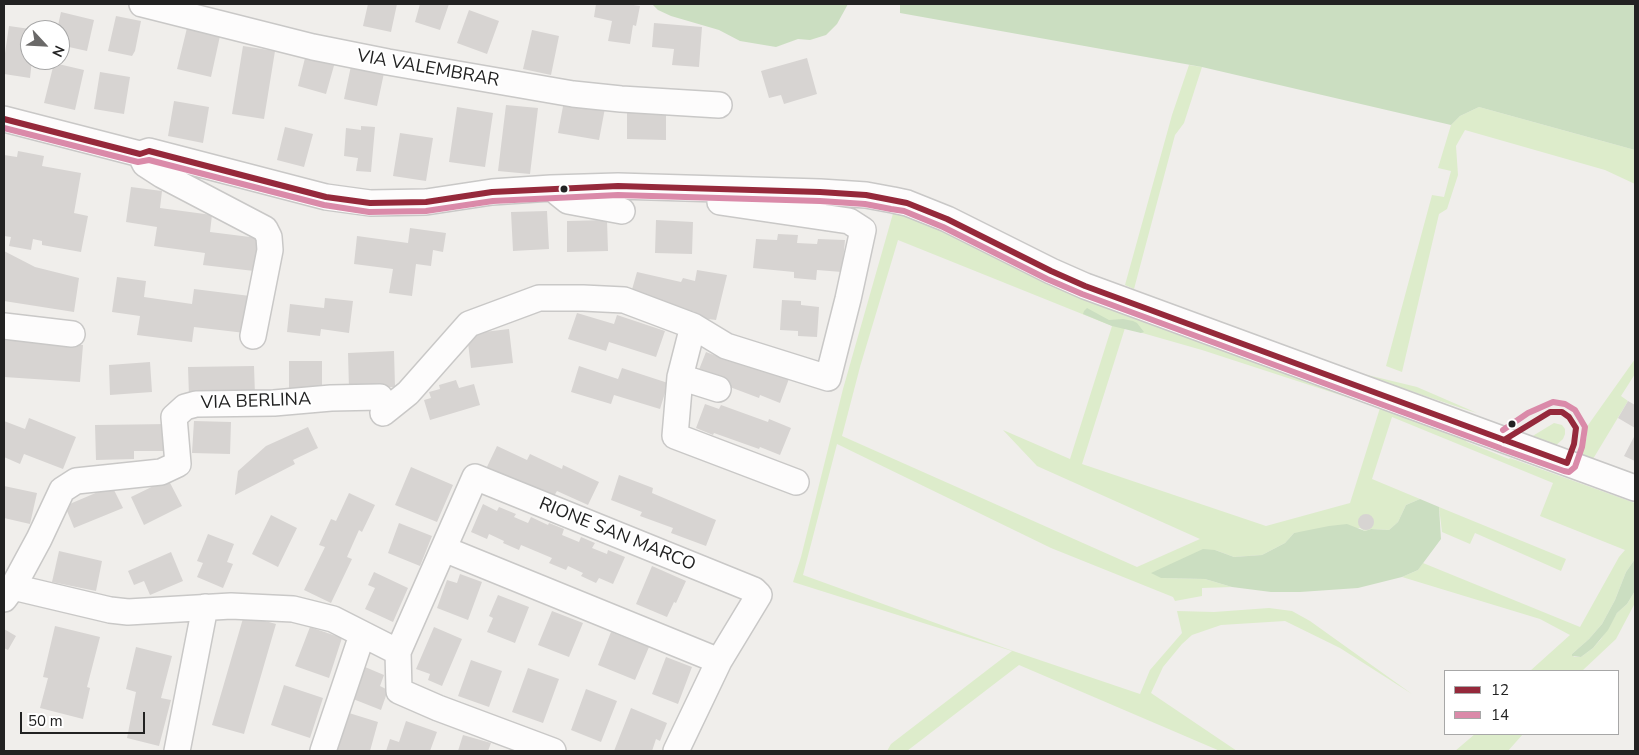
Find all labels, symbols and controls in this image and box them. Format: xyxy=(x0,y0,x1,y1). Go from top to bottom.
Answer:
north arrow xyxy=(20,20,70,70)
text: N xyxy=(47,42,69,60)
street label: VIA VALEMBRAR xyxy=(355,46,501,92)
unlabelled marker xyxy=(559,184,569,194)
street label: VIA BERLINA xyxy=(201,389,311,415)
unlabelled marker xyxy=(1507,419,1517,429)
street label: RIONE SAN MARCO xyxy=(536,494,698,576)
legend xyxy=(1444,670,1619,735)
text: 12 xyxy=(1491,680,1509,700)
scale bar xyxy=(22,702,148,734)
text: 14 xyxy=(1491,705,1509,725)
text: 50 m xyxy=(28,711,63,731)

